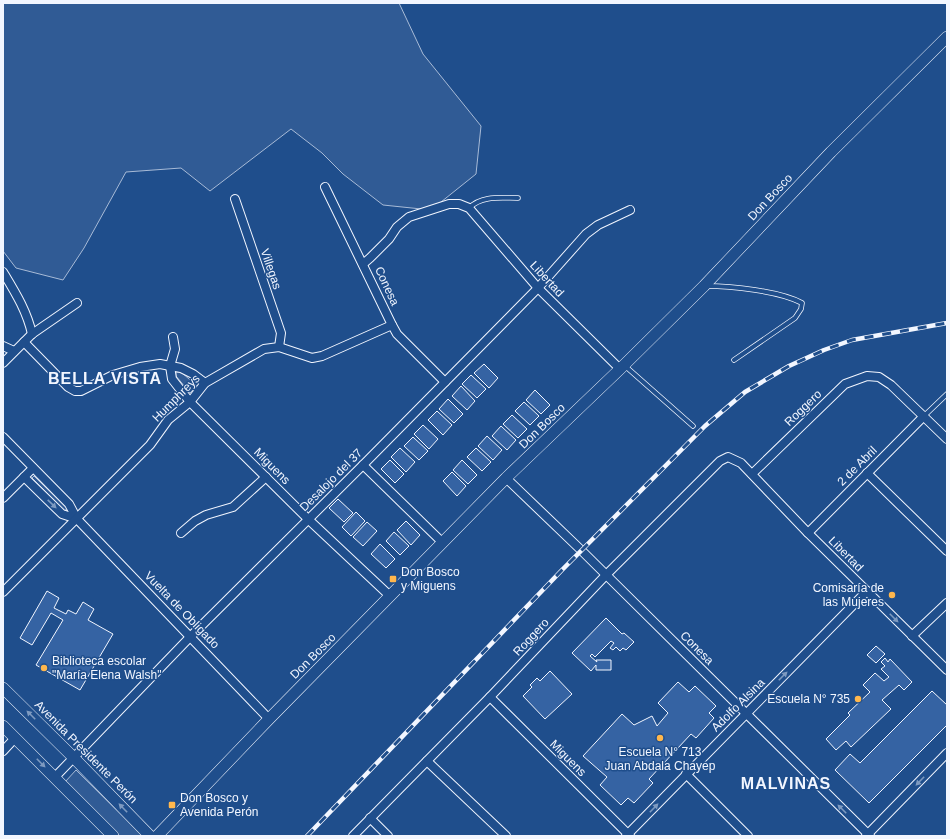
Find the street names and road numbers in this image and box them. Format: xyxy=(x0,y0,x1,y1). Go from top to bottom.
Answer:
street label: Don Bosco xyxy=(745,171,795,223)
street label: Villegas xyxy=(258,247,284,291)
street label: Libertad xyxy=(527,258,567,300)
street label: Conesa xyxy=(372,264,402,308)
street label: Humphreys xyxy=(149,371,203,425)
street label: Roggero xyxy=(782,387,825,429)
street label: Don Bosco xyxy=(516,400,568,451)
street label: 2 de Abril xyxy=(834,443,880,489)
street label: Miguens xyxy=(251,445,293,487)
street label: Desalojo del 37 xyxy=(297,446,365,514)
street label: Libertad xyxy=(826,534,866,574)
street label: Vuelta de Obligado xyxy=(142,569,223,652)
street label: Roggero xyxy=(510,615,552,659)
street label: Conesa xyxy=(677,628,717,668)
street label: Don Bosco xyxy=(287,630,339,682)
street label: Adolfo Alsina xyxy=(709,675,768,734)
street label: Avenida Presidente Perón xyxy=(32,698,140,806)
street label: Miguens xyxy=(547,737,589,779)

